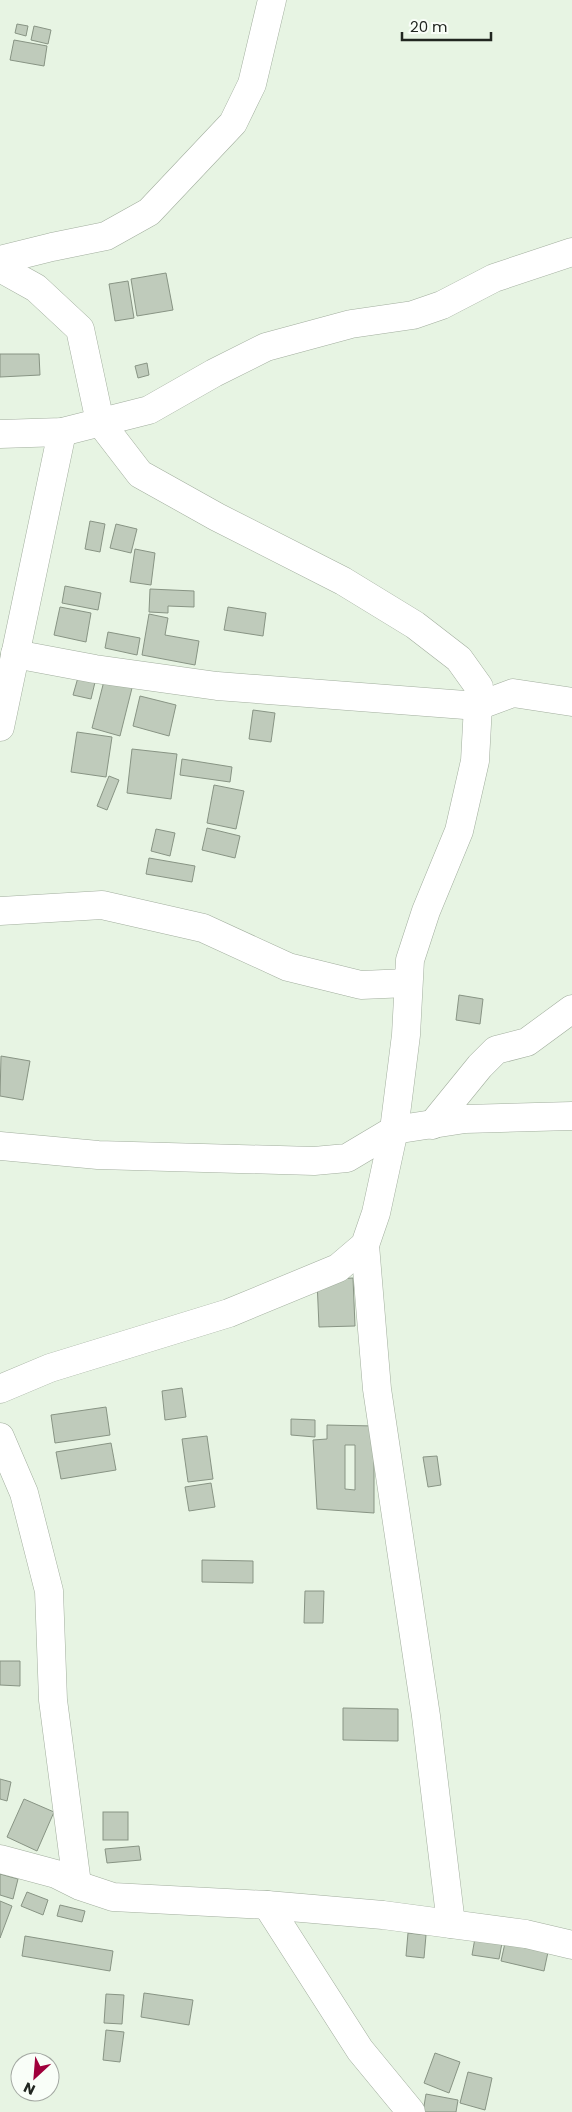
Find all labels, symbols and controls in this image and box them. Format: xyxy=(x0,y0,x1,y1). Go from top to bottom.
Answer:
scale bar xyxy=(402,10,491,42)
text: 20 m xyxy=(410,16,448,37)
north arrow xyxy=(10,2052,60,2102)
text: N xyxy=(20,2077,38,2100)

